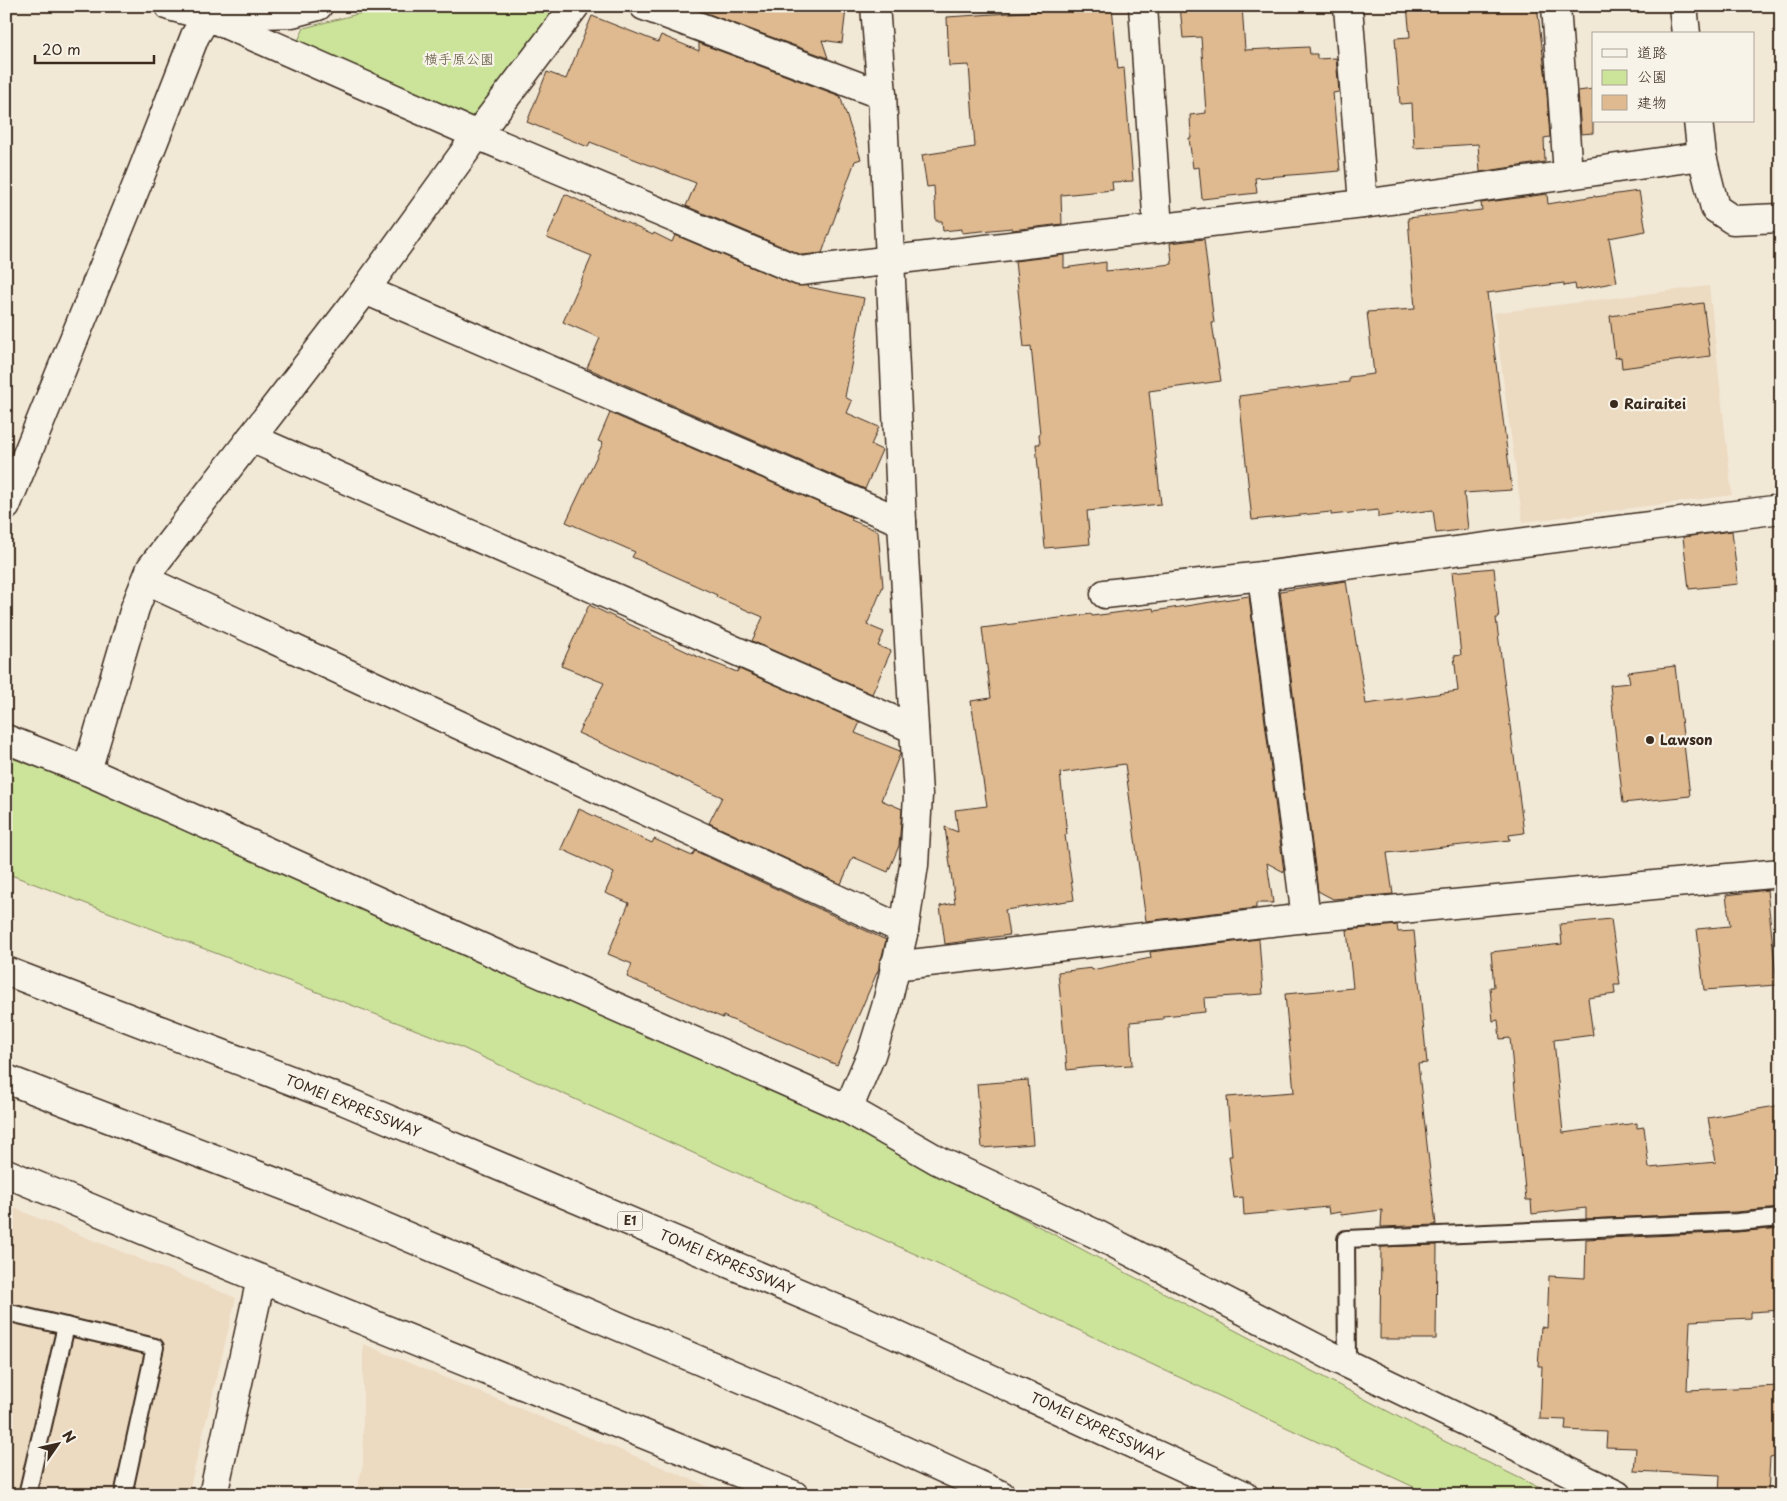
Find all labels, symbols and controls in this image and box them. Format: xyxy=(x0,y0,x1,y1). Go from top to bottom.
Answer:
scale bar xyxy=(35,32,154,64)
legend xyxy=(1592,32,1754,122)
text: 20 m xyxy=(42,37,81,60)
text: 道路 xyxy=(1637,40,1667,63)
park label: 横手原公園 xyxy=(424,48,494,69)
text: 公園 xyxy=(1637,64,1667,87)
text: 建物 xyxy=(1637,90,1667,113)
place label: Rairaitei xyxy=(1624,393,1686,414)
marker: Rairaitei xyxy=(1608,398,1620,410)
place label: Lawson xyxy=(1660,729,1713,750)
marker: Lawson xyxy=(1644,734,1656,746)
street label: TOMEI EXPRESSWAY xyxy=(282,1069,424,1142)
road number: E1 xyxy=(618,1212,642,1230)
street label: TOMEI EXPRESSWAY xyxy=(656,1224,798,1300)
street label: TOMEI EXPRESSWAY xyxy=(1027,1386,1167,1467)
north arrow xyxy=(32,1418,82,1468)
text: N xyxy=(57,1426,81,1447)

